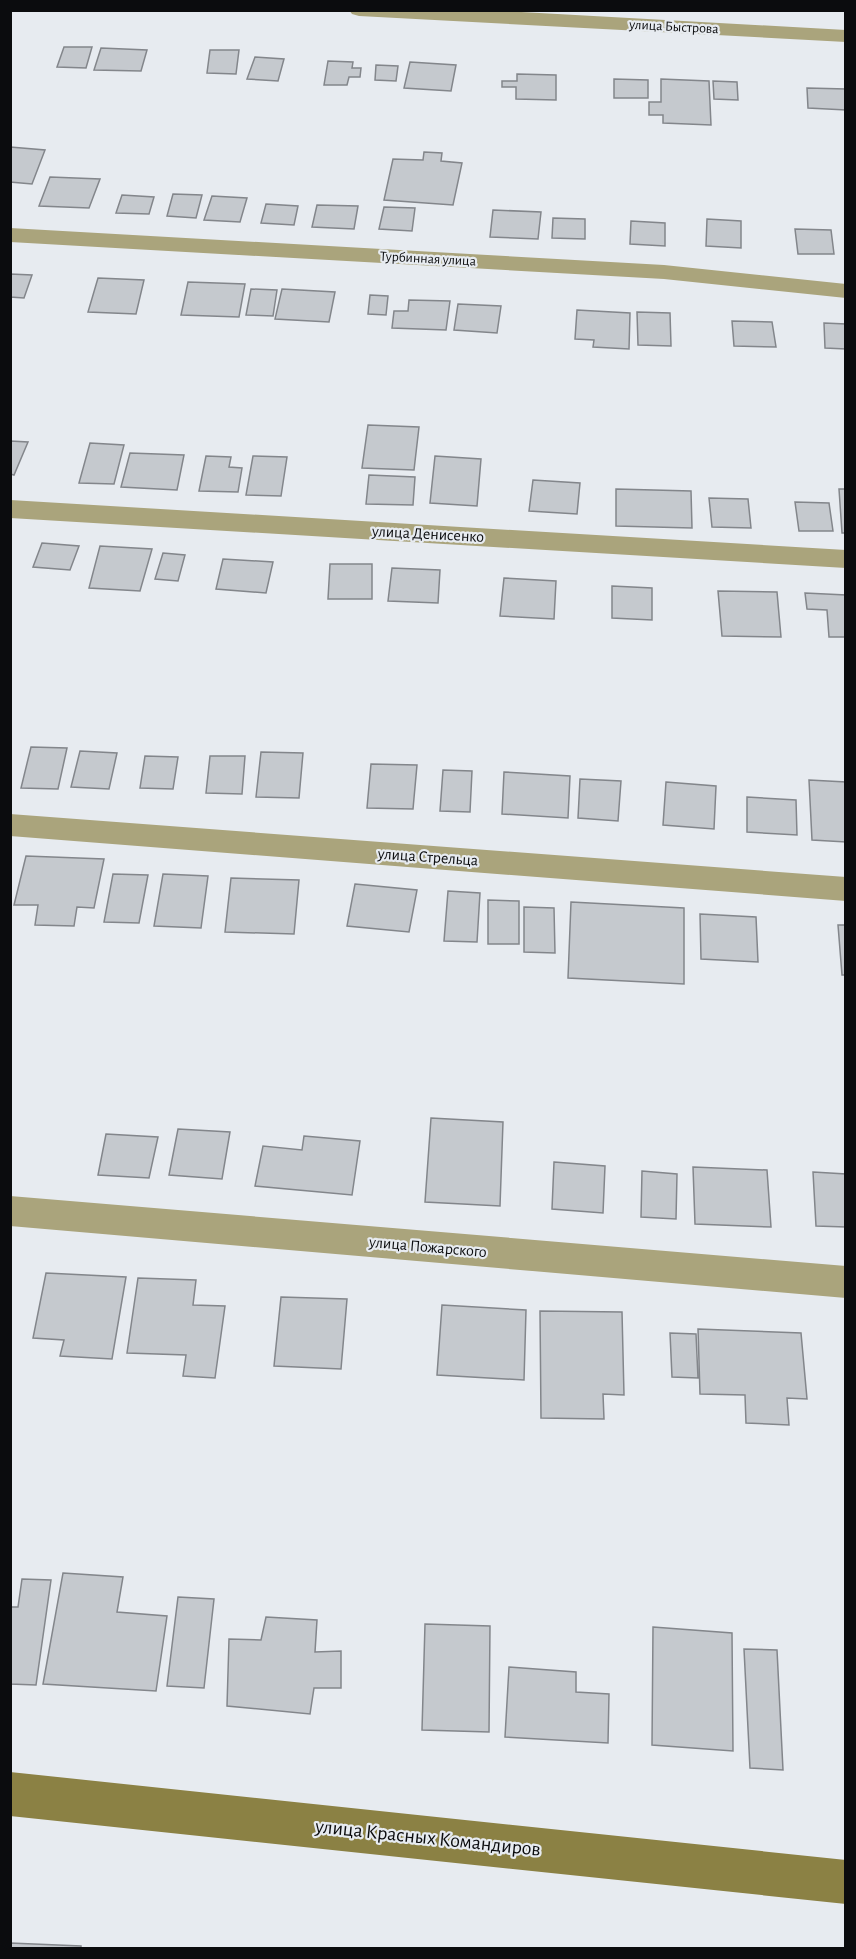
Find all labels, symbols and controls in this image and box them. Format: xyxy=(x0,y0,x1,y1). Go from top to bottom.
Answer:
street label: улица Быстрова xyxy=(628,18,720,36)
street label: Турбинная улица xyxy=(380,249,477,269)
street label: улица Денисенко xyxy=(370,523,485,546)
street label: улица Стрельца xyxy=(376,845,479,869)
street label: улица Пожарского xyxy=(367,1234,488,1261)
street label: улица Красных Командиров xyxy=(313,1816,542,1860)

